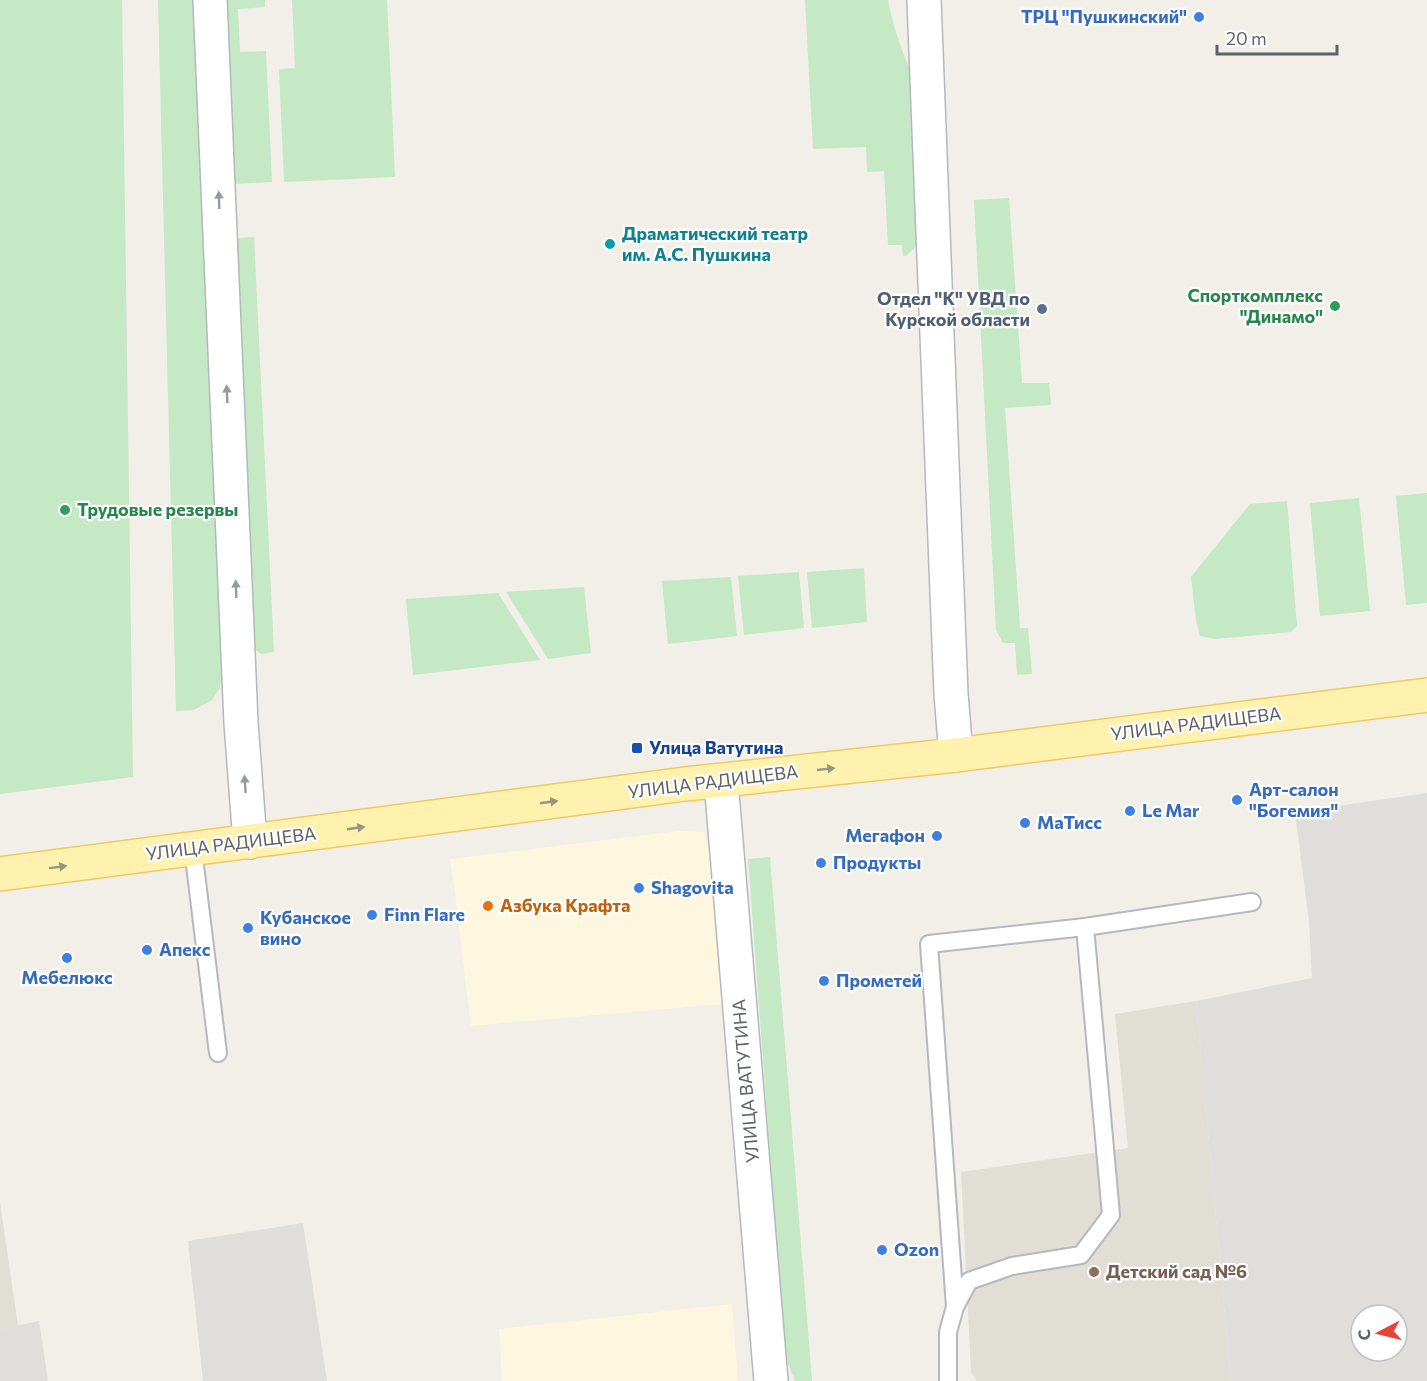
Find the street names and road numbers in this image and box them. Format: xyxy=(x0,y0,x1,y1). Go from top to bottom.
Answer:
street label: УЛИЦА РАДИЩЕВА xyxy=(1109,702,1282,744)
street label: УЛИЦА РАДИЩЕВА xyxy=(626,760,799,802)
street label: УЛИЦА РАДИЩЕВА xyxy=(144,822,317,864)
street label: УЛИЦА ВАТУТИНА xyxy=(727,998,763,1164)

